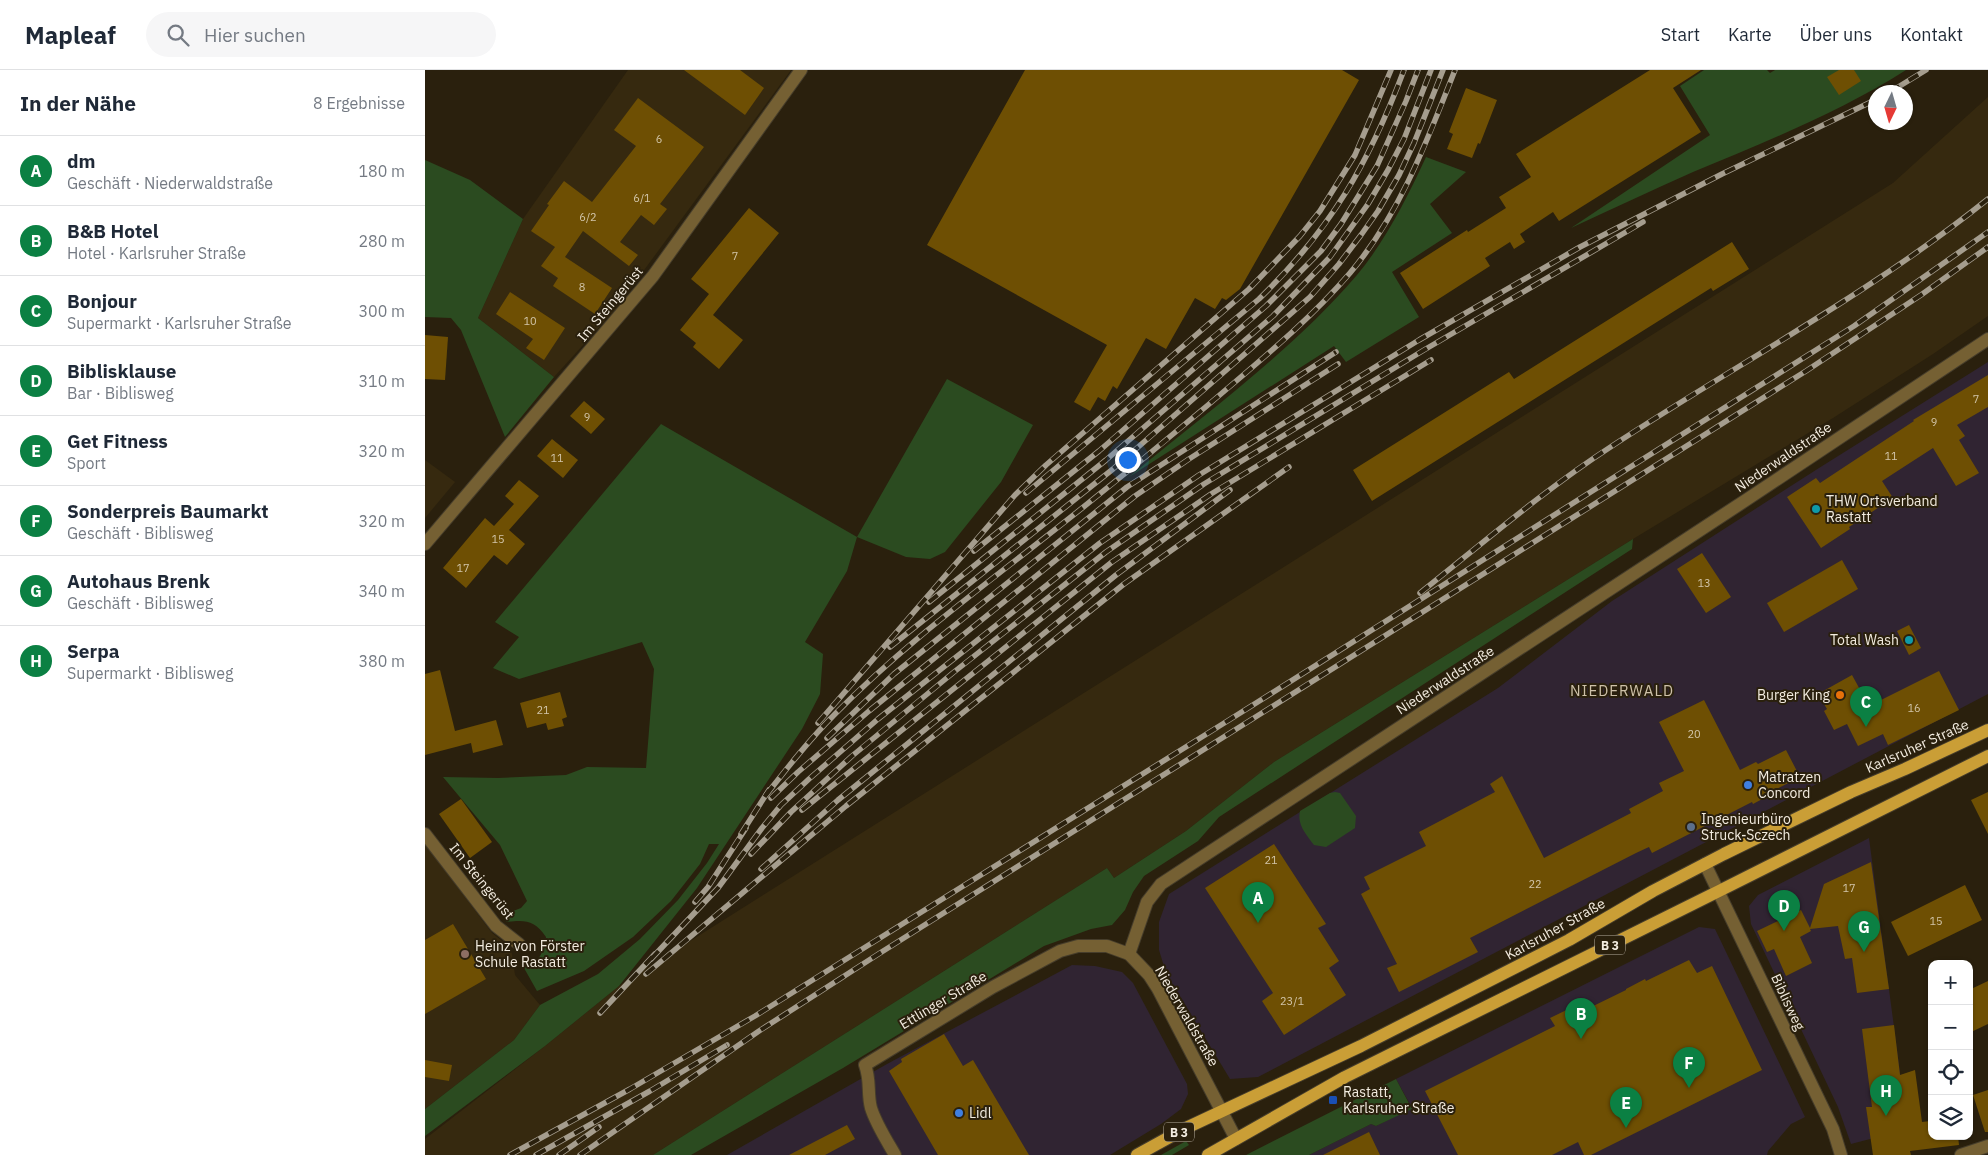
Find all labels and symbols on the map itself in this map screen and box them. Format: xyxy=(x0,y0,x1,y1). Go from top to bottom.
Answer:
north arrow xyxy=(1868,85,1913,130)
house number: 6 xyxy=(656,132,662,146)
house number: 6/1 xyxy=(633,191,651,205)
house number: 6/2 xyxy=(579,210,597,224)
house number: 7 xyxy=(732,249,738,263)
street label: Im Steingerüst xyxy=(573,263,647,345)
house number: 8 xyxy=(579,280,585,294)
house number: 10 xyxy=(523,314,537,328)
house number: 7 xyxy=(1973,392,1979,406)
house number: 9 xyxy=(584,410,590,424)
house number: 9 xyxy=(1931,415,1937,429)
street label: Niederwaldstraße xyxy=(1731,418,1835,496)
your location xyxy=(1115,447,1141,473)
house number: 11 xyxy=(1884,449,1898,463)
house number: 11 xyxy=(550,451,564,465)
place label: THW Ortsverband Rastatt xyxy=(1826,492,1938,526)
marker: THW Ortsverband Rastatt xyxy=(1810,503,1822,515)
house number: 15 xyxy=(491,532,505,546)
house number: 17 xyxy=(456,561,470,575)
house number: 13 xyxy=(1697,576,1711,590)
place label: Total Wash xyxy=(1830,631,1899,649)
marker: Total Wash xyxy=(1903,634,1915,646)
street label: Niederwaldstraße xyxy=(1393,642,1498,718)
district label: NIEDERWALD xyxy=(1570,681,1674,700)
place label: Burger King xyxy=(1757,686,1831,704)
pin: C xyxy=(1850,686,1882,727)
marker: Burger King xyxy=(1834,689,1846,701)
house number: 16 xyxy=(1907,701,1921,715)
house number: 21 xyxy=(536,703,550,717)
street label: Karlsruher Straße xyxy=(1862,715,1972,777)
house number: 20 xyxy=(1687,727,1701,741)
place label: Matratzen Concord xyxy=(1758,768,1821,802)
marker: Matratzen Concord xyxy=(1742,779,1754,791)
place label: Ingenieurbüro Struck-Sczech xyxy=(1701,810,1791,844)
marker: Ingenieurbüro Struck-Sczech xyxy=(1685,821,1697,833)
street label: Im Steingerüst xyxy=(446,839,518,923)
house number: 21 xyxy=(1264,853,1278,867)
house number: 22 xyxy=(1528,877,1542,891)
house number: 17 xyxy=(1842,881,1856,895)
pin: A xyxy=(1242,882,1274,923)
pin: D xyxy=(1768,890,1800,931)
street label: Karlsruher Straße xyxy=(1502,894,1608,964)
pin: G xyxy=(1848,911,1880,952)
house number: 15 xyxy=(1929,914,1943,928)
road number: B 3 xyxy=(1595,936,1625,954)
place label: Heinz von Förster Schule Rastatt xyxy=(475,937,585,971)
marker: Heinz von Förster Schule Rastatt xyxy=(459,948,471,960)
street label: Niederwaldstraße xyxy=(1151,963,1223,1070)
street label: Ettlinger Straße xyxy=(896,967,990,1033)
street label: Biblisweg xyxy=(1767,971,1809,1034)
house number: 23/1 xyxy=(1280,994,1304,1008)
pin: B xyxy=(1565,998,1597,1039)
pin: F xyxy=(1673,1047,1705,1088)
pin: H xyxy=(1870,1075,1902,1116)
place label: Rastatt, Karlsruher Straße xyxy=(1343,1083,1455,1117)
pin: E xyxy=(1610,1087,1642,1128)
marker: Rastatt, Karlsruher Straße xyxy=(1327,1094,1339,1106)
place label: Lidl xyxy=(969,1104,992,1122)
marker: Lidl xyxy=(953,1107,965,1119)
road number: B 3 xyxy=(1164,1122,1194,1142)

